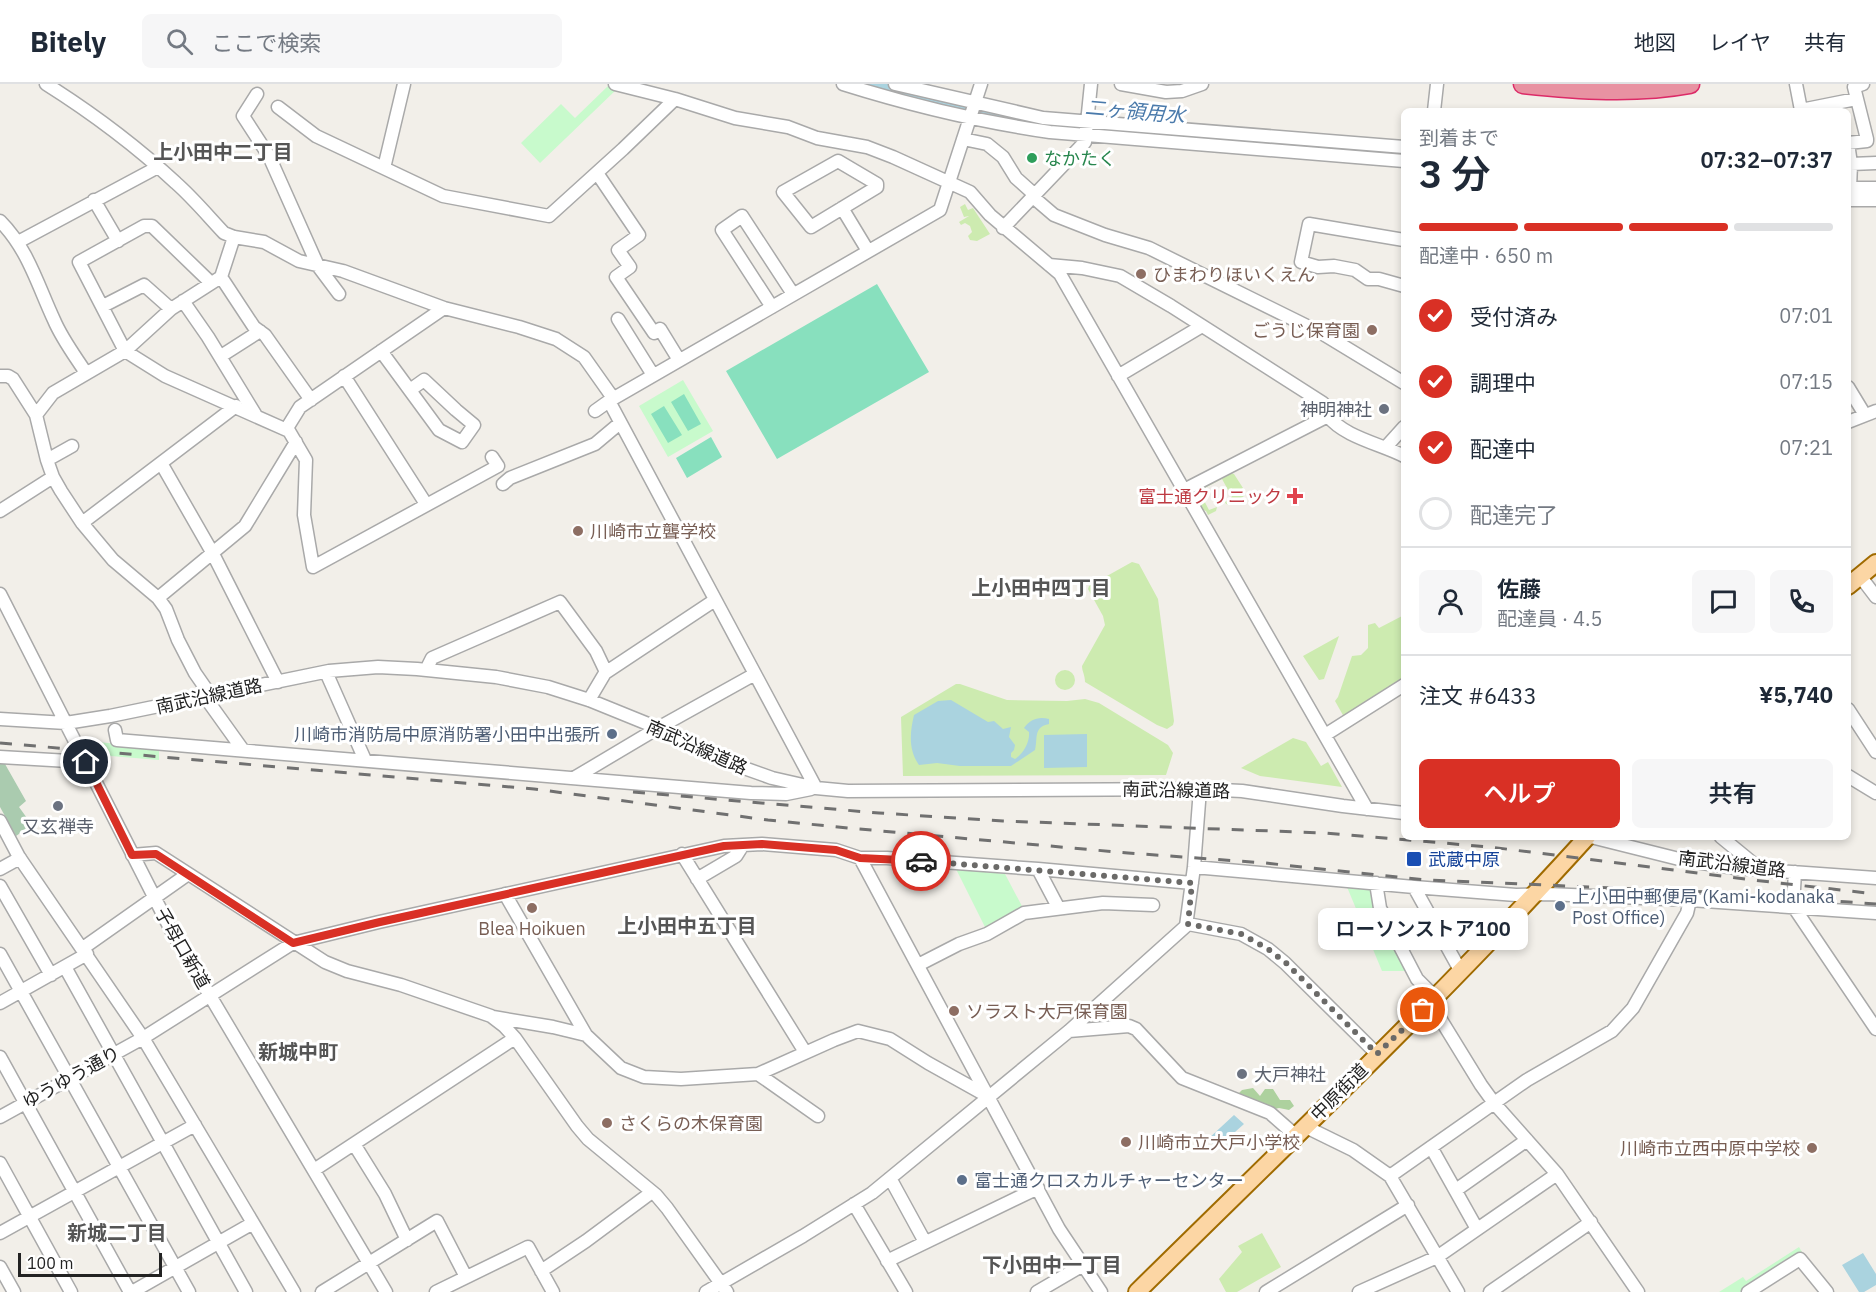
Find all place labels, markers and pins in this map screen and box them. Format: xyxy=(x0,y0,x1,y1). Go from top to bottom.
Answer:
place label: なかたく xyxy=(1044,147,1116,170)
marker: なかたく xyxy=(1025,151,1039,165)
place label: ひまわりほいくえん xyxy=(1153,263,1315,286)
marker: ひまわりほいくえん xyxy=(1134,267,1148,281)
place label: ごうじ保育園 xyxy=(1252,319,1360,342)
marker: ごうじ保育園 xyxy=(1365,323,1379,337)
place label: 神明神社 xyxy=(1300,398,1372,421)
marker: 神明神社 xyxy=(1377,402,1391,416)
place label: 富士通クリニック xyxy=(1138,485,1282,508)
marker: 富士通クリニック xyxy=(1286,487,1304,505)
place label: 川崎市立聾学校 xyxy=(590,520,716,543)
marker: 川崎市立聾学校 xyxy=(571,524,585,538)
place label: 川崎市消防局中原消防署小田中出張所 xyxy=(294,723,600,746)
marker: 川崎市消防局中原消防署小田中出張所 xyxy=(605,727,619,741)
pin xyxy=(60,736,111,787)
marker: 又玄禅寺 xyxy=(51,799,65,813)
place label: 又玄禅寺 xyxy=(22,815,94,838)
place label: 武蔵中原 xyxy=(1428,848,1500,871)
marker: 武蔵中原 xyxy=(1405,850,1423,868)
place label: 上小田中郵便局 (Kami-kodanaka Post Office) xyxy=(1572,885,1835,929)
marker: 上小田中郵便局 (Kami-kodanaka Post Office) xyxy=(1553,899,1567,913)
marker: Blea Hoikuen xyxy=(525,901,539,915)
callout: ローソンストア100 xyxy=(1318,908,1528,950)
place label: Blea Hoikuen xyxy=(478,917,586,940)
pin xyxy=(1397,984,1448,1035)
place label: ソラスト大戸保育園 xyxy=(966,1000,1128,1023)
marker: ソラスト大戸保育園 xyxy=(947,1004,961,1018)
place label: 大戸神社 xyxy=(1254,1063,1326,1086)
marker: 大戸神社 xyxy=(1235,1067,1249,1081)
place label: さくらの木保育園 xyxy=(619,1112,763,1135)
marker: さくらの木保育園 xyxy=(600,1116,614,1130)
place label: 川崎市立大戸小学校 xyxy=(1138,1131,1300,1154)
marker: 川崎市立大戸小学校 xyxy=(1119,1135,1133,1149)
place label: 川崎市立西中原中学校 xyxy=(1620,1137,1800,1160)
marker: 川崎市立西中原中学校 xyxy=(1805,1141,1819,1155)
place label: 富士通クロスカルチャーセンター xyxy=(974,1169,1244,1192)
marker: 富士通クロスカルチャーセンター xyxy=(955,1173,969,1187)

